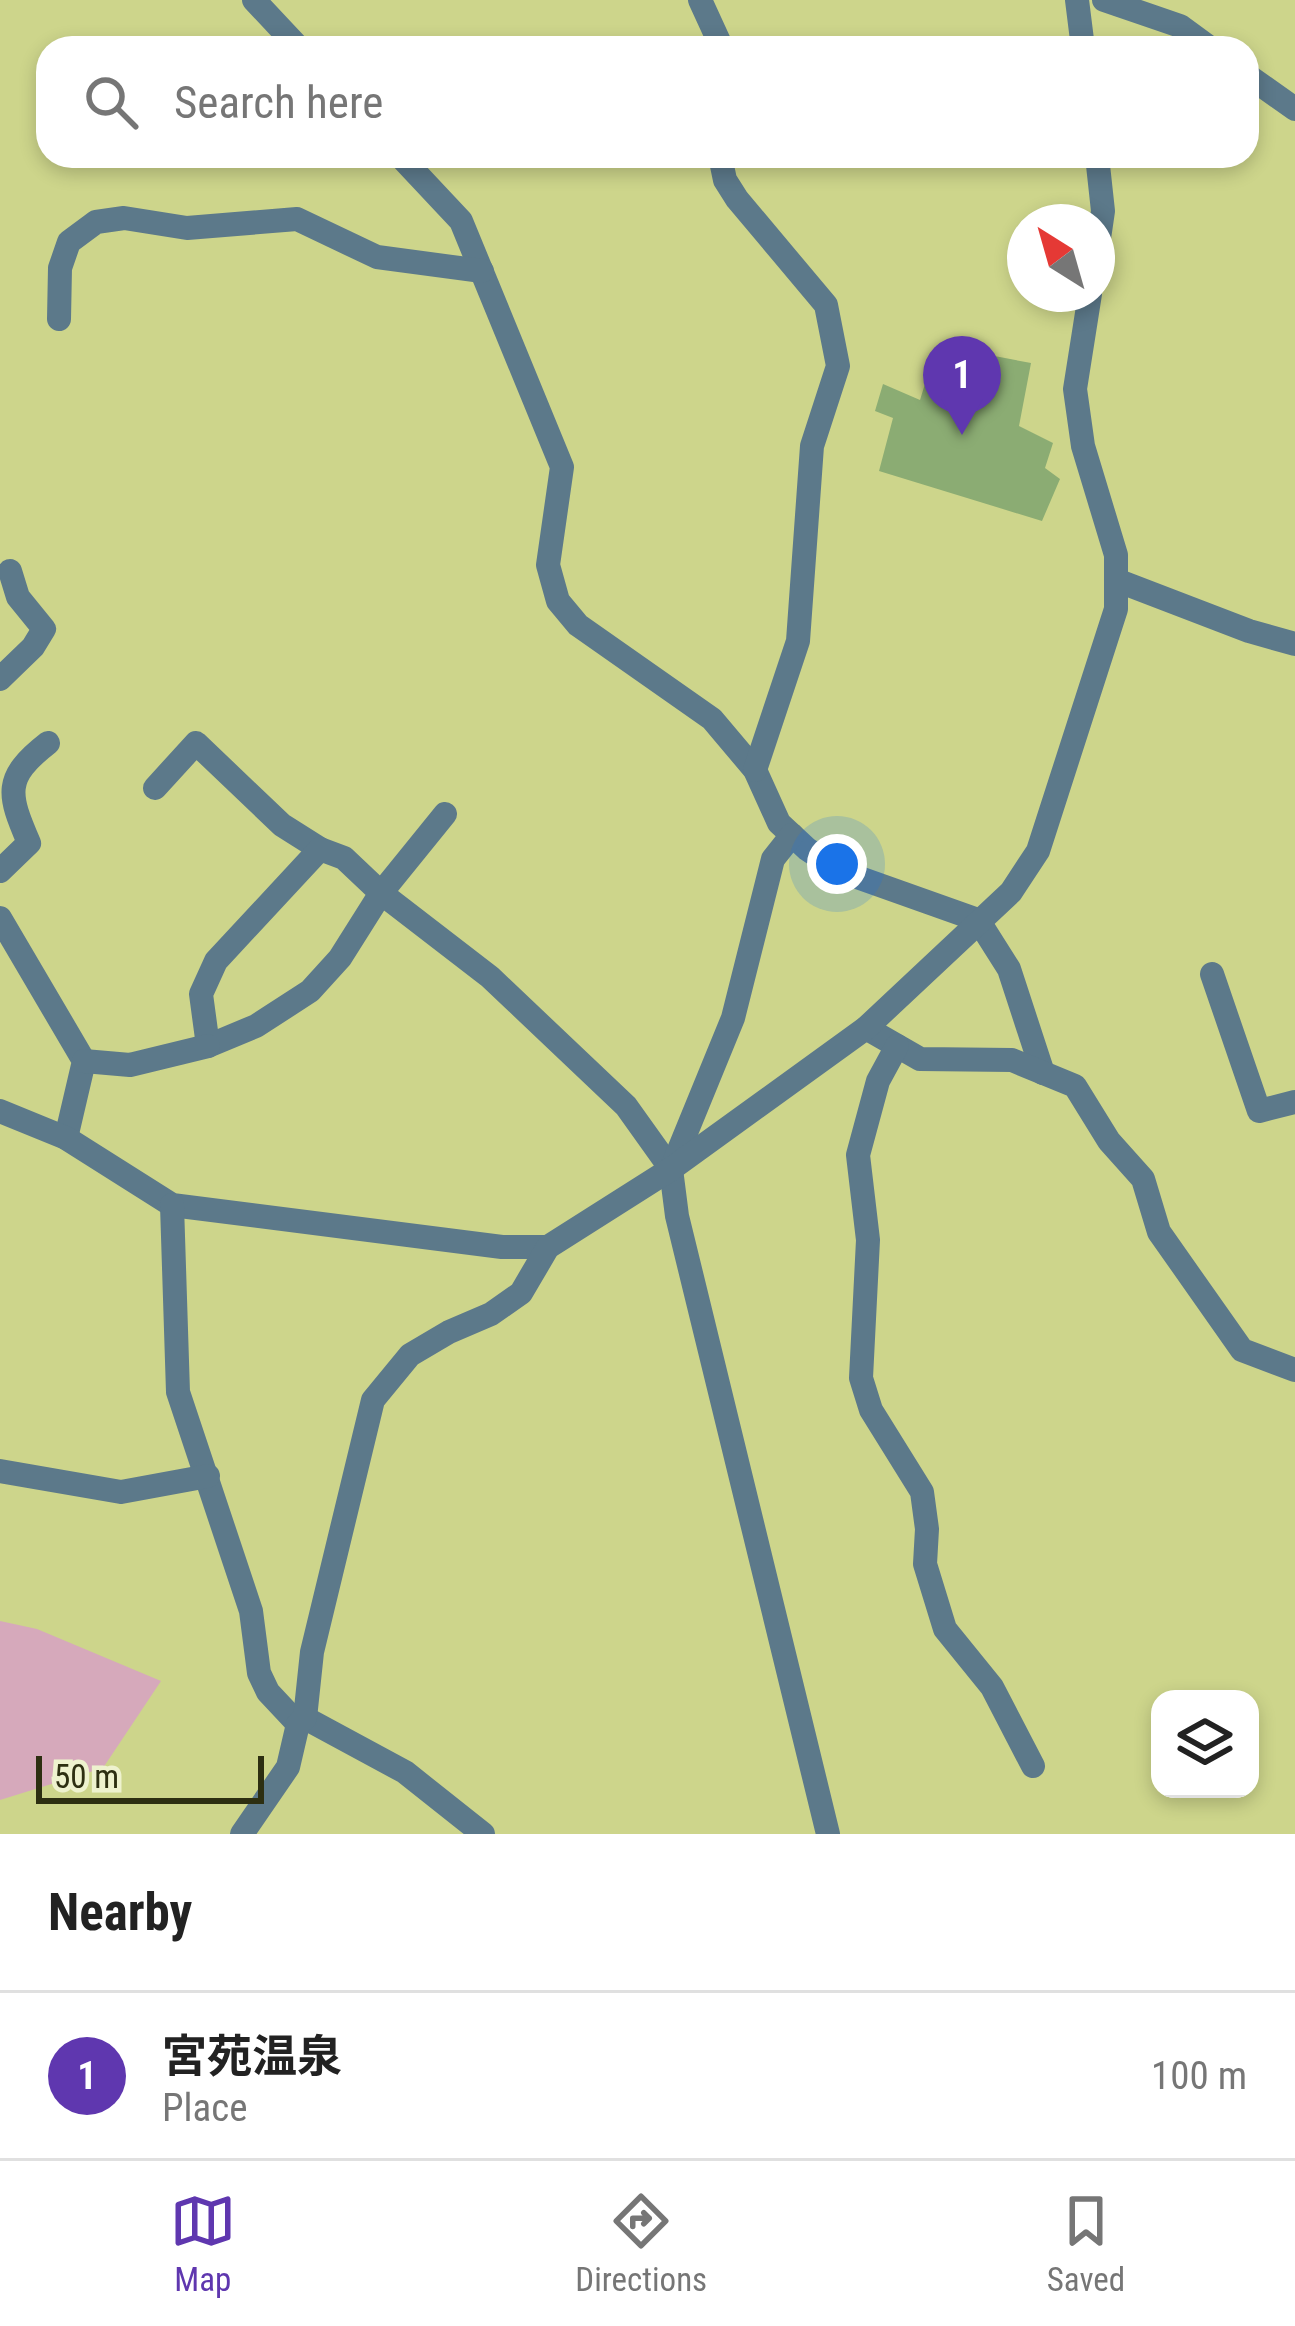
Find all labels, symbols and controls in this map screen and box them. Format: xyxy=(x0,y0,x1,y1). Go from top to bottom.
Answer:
search box xyxy=(36,36,1259,168)
icon: search xyxy=(78,69,144,135)
text: Search here xyxy=(174,76,383,129)
north arrow xyxy=(1007,204,1115,312)
pin: 1 xyxy=(923,336,1001,435)
your location xyxy=(807,834,867,894)
map controls xyxy=(1151,1690,1259,1798)
button: layers xyxy=(1151,1690,1259,1798)
scale bar xyxy=(36,1750,264,1803)
text: 50 m xyxy=(54,1757,119,1796)
text: Nearby xyxy=(48,1883,192,1942)
text: 宮苑温泉 xyxy=(162,2030,342,2083)
text: 1 xyxy=(77,2053,97,2099)
text: 100 m xyxy=(1151,2053,1247,2099)
text: Place xyxy=(162,2085,248,2131)
tab: Map xyxy=(170,2188,236,2299)
tab: Directions xyxy=(575,2188,707,2299)
tab: Saved xyxy=(1047,2188,1125,2299)

